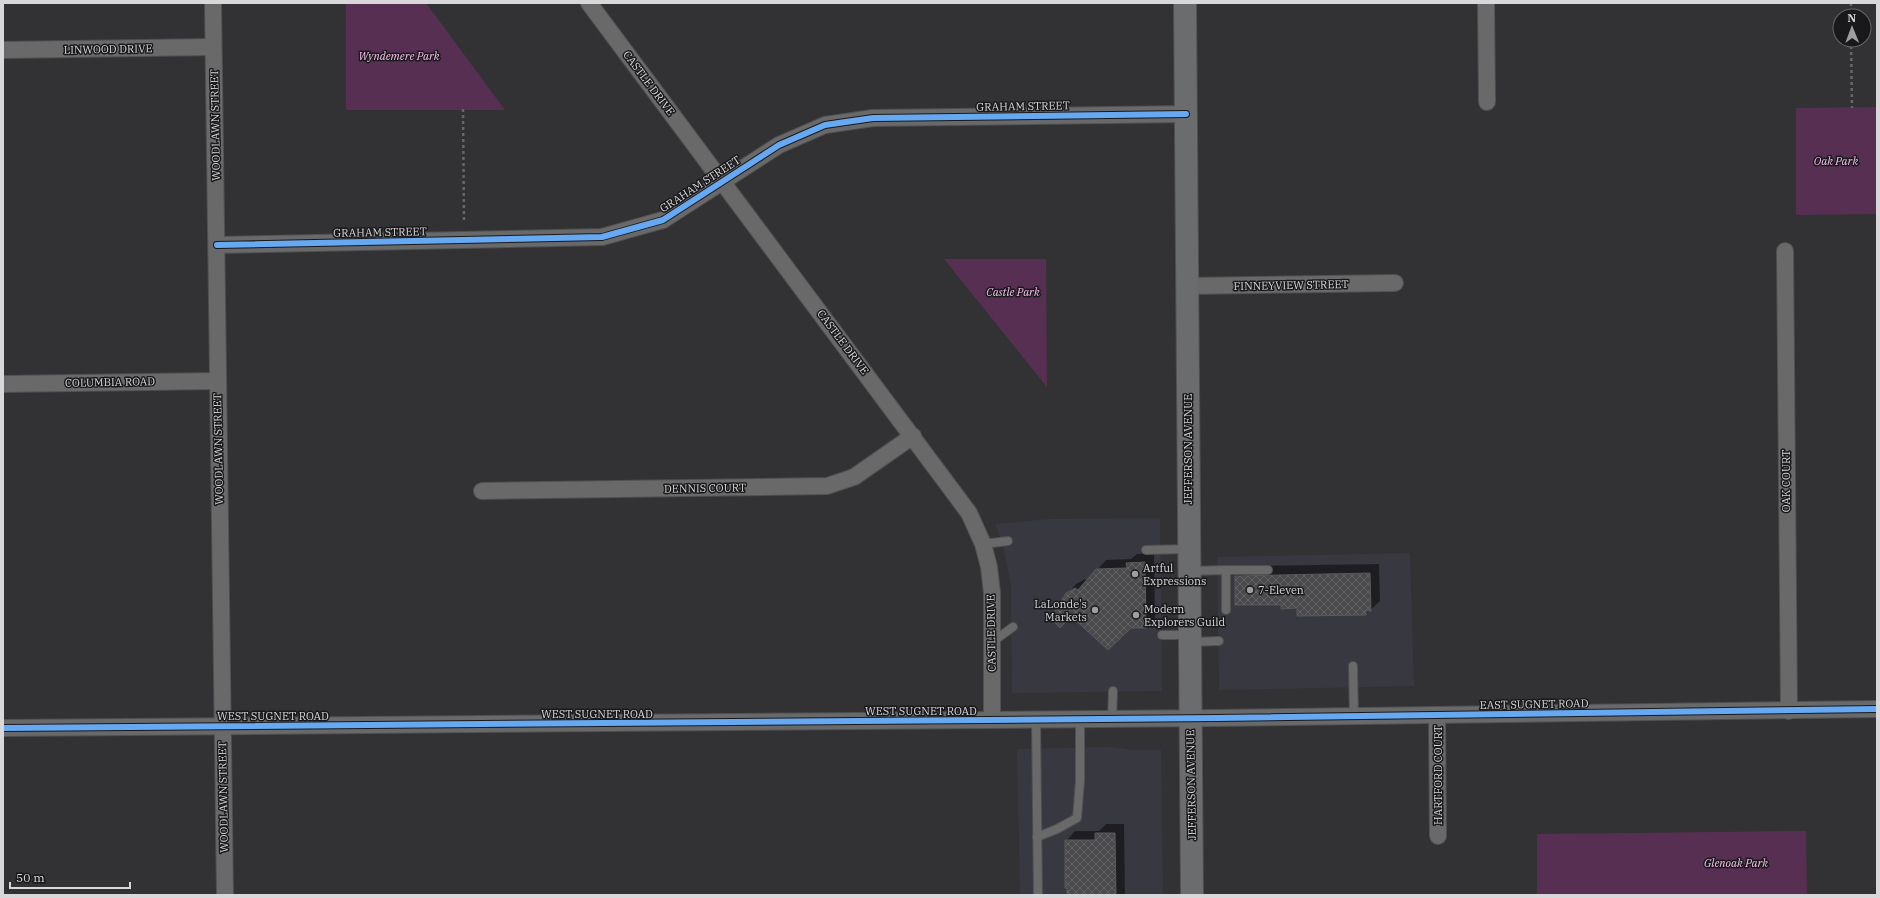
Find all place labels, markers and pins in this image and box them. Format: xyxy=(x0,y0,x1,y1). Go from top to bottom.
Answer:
place label: Artful Expressions xyxy=(1143,561,1206,588)
marker: Artful Expressions xyxy=(1130,569,1140,579)
place label: 7-Eleven xyxy=(1258,583,1304,597)
marker: 7-Eleven xyxy=(1245,585,1255,595)
place label: LaLonde's Markets xyxy=(1034,597,1087,624)
place label: Modern Explorers Guild xyxy=(1144,602,1226,629)
marker: LaLonde's Markets xyxy=(1090,605,1100,615)
marker: Modern Explorers Guild xyxy=(1131,610,1141,620)

